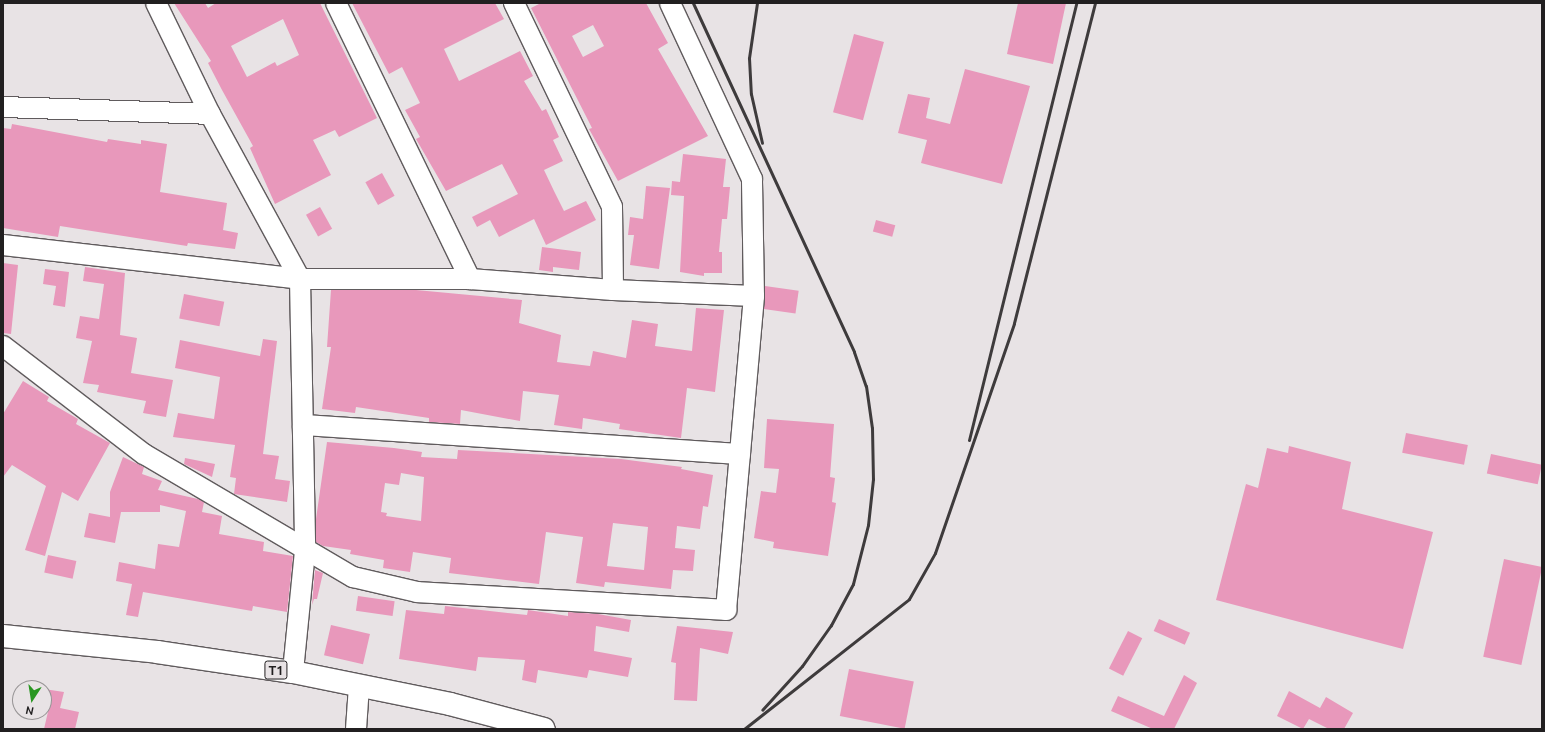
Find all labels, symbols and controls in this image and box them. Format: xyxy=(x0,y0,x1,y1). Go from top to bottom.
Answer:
road number: T1 xyxy=(264,659,288,681)
north arrow xyxy=(12,680,52,720)
text: N xyxy=(24,704,35,717)

